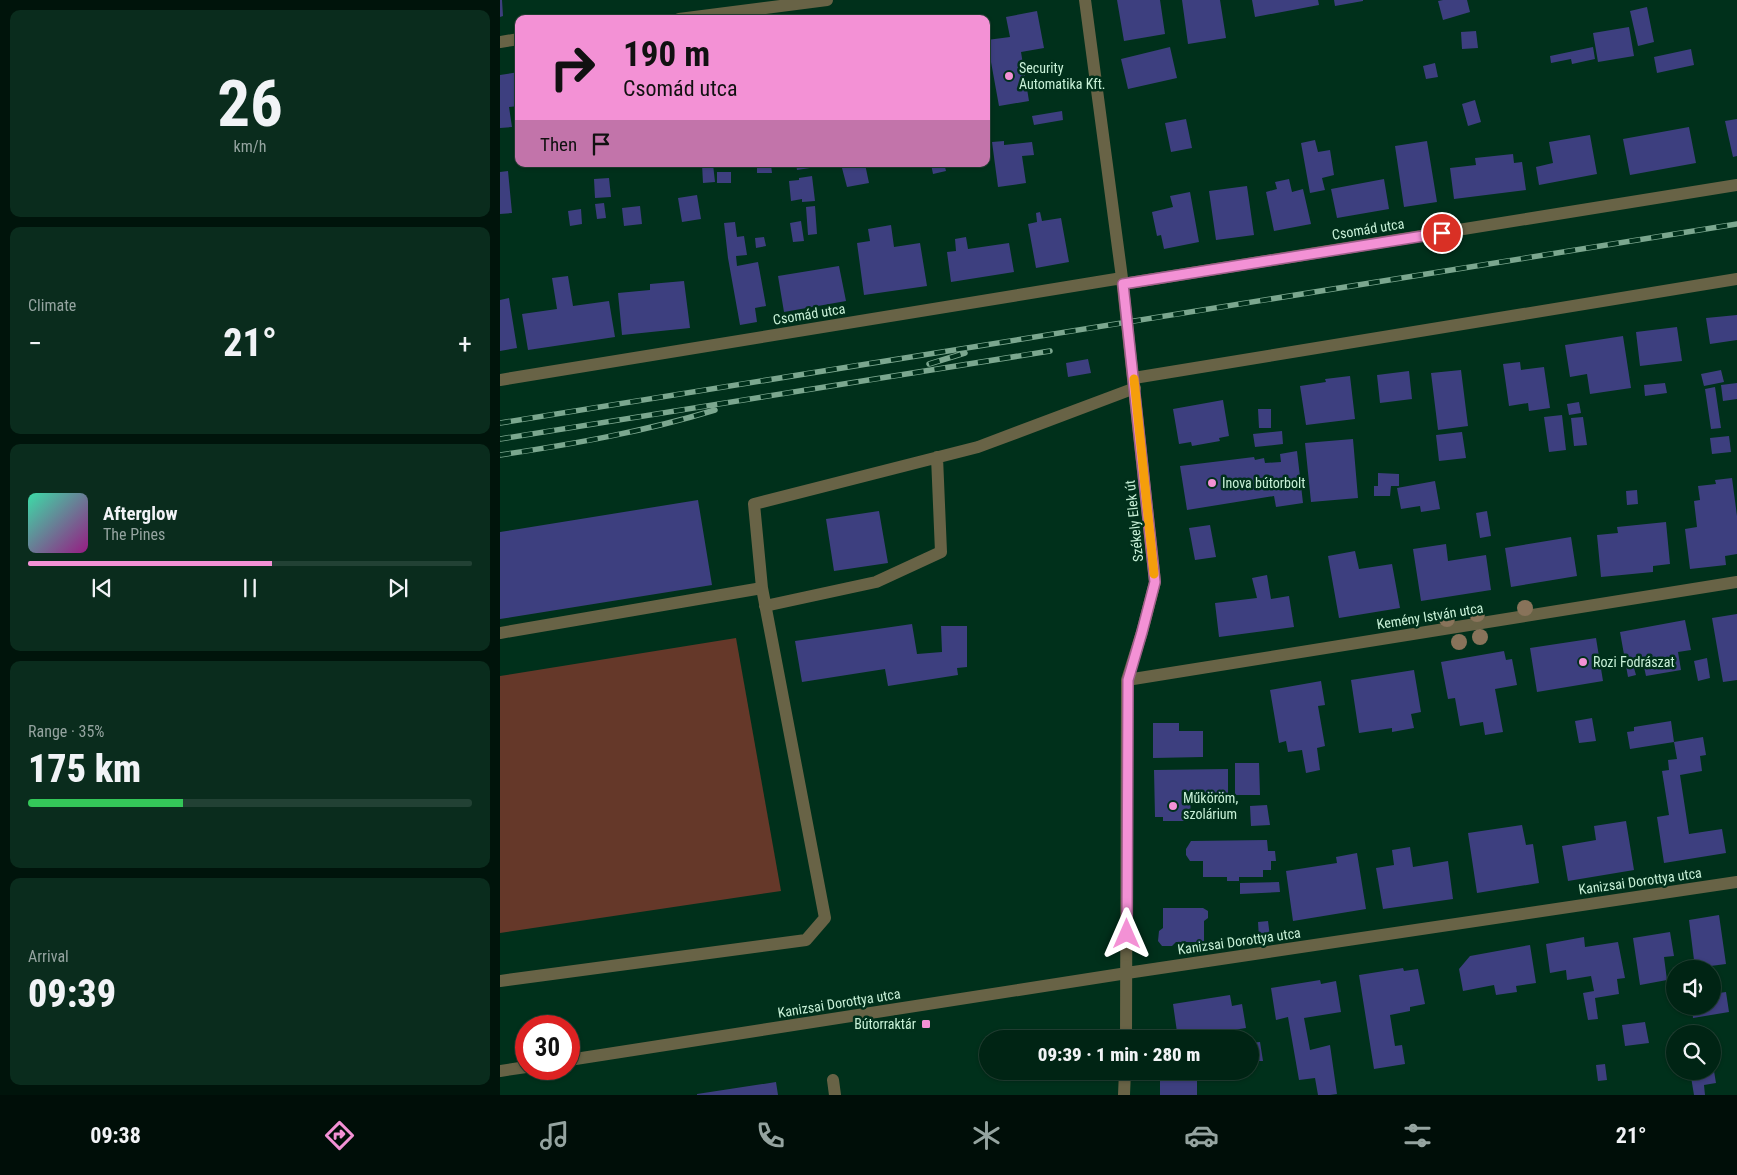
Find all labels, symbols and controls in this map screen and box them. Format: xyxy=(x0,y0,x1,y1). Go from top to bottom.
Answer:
text: 190 m xyxy=(623,34,710,75)
icon: right xyxy=(540,35,605,100)
place label: Security Automatika Kft. xyxy=(1019,60,1106,92)
text: 26 xyxy=(217,66,283,142)
marker: Security Automatika Kft. xyxy=(1003,70,1015,82)
text: Csomád utca xyxy=(623,76,737,101)
icon: arrive xyxy=(587,130,615,158)
text: Then xyxy=(540,133,577,156)
text: km/h xyxy=(234,137,266,156)
pin xyxy=(1421,212,1463,254)
street label: Csomád utca xyxy=(1331,215,1405,243)
icon: arrive xyxy=(1428,219,1456,247)
text: Climate xyxy=(28,296,76,315)
street label: Csomád utca xyxy=(772,300,846,328)
text: 21° xyxy=(223,321,277,365)
text: − xyxy=(28,327,42,360)
text: + xyxy=(458,327,472,360)
place label: Inova bútorbolt xyxy=(1222,475,1305,491)
marker: Inova bútorbolt xyxy=(1206,477,1218,489)
street label: Székely Elek út xyxy=(1122,479,1146,563)
text: Afterglow xyxy=(103,502,177,525)
text: The Pines xyxy=(103,525,165,544)
icon: previous xyxy=(88,574,116,602)
icon: pause xyxy=(236,574,264,602)
icon: next xyxy=(384,574,412,602)
street label: Kemény István utca xyxy=(1376,600,1484,632)
place label: Rozi Fodrászat xyxy=(1593,654,1675,670)
marker: Rozi Fodrászat xyxy=(1577,656,1589,668)
text: Range · 35% xyxy=(28,722,104,741)
text: 175 km xyxy=(28,747,141,791)
place label: Műköröm, szolárium xyxy=(1183,790,1238,822)
marker: Műköröm, szolárium xyxy=(1167,800,1179,812)
street label: Kanizsai Dorottya utca xyxy=(1577,864,1703,898)
position arrow xyxy=(1100,907,1152,959)
street label: Kanizsai Dorottya utca xyxy=(1176,924,1302,958)
text: Arrival xyxy=(28,947,69,966)
map controls xyxy=(1666,960,1721,1080)
button: sound xyxy=(1666,960,1721,1015)
text: 09:39 xyxy=(28,972,116,1016)
street label: Kanizsai Dorottya utca xyxy=(776,985,902,1021)
speed limit sign: 30 xyxy=(515,1015,580,1080)
place label: Bútorraktár xyxy=(854,1016,916,1032)
marker: Bútorraktár xyxy=(920,1018,932,1030)
button: search xyxy=(1666,1025,1721,1080)
text: 09:39 · 1 min · 280 m xyxy=(1038,1043,1200,1066)
icon: directions xyxy=(322,1118,357,1153)
icon: music xyxy=(537,1118,572,1153)
icon: phone xyxy=(753,1118,788,1153)
icon: climate xyxy=(969,1118,1004,1153)
icon: car xyxy=(1184,1118,1219,1153)
icon: filters xyxy=(1400,1118,1435,1153)
text: 09:38 xyxy=(90,1123,141,1148)
text: 21° xyxy=(1616,1123,1647,1148)

